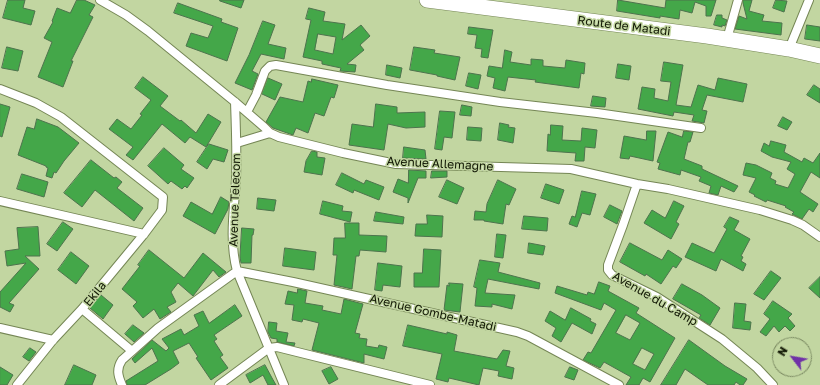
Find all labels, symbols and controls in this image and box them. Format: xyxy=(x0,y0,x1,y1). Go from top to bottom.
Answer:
street label: Route de Matadi xyxy=(577,13,671,39)
street label: Avenue Telecom xyxy=(226,153,244,247)
street label: Avenue Allemagne xyxy=(386,154,494,174)
street label: Avenue du Camp xyxy=(610,269,700,329)
street label: Ekila xyxy=(81,279,109,309)
street label: Avenue Gombe-Matadi xyxy=(368,291,498,335)
north arrow xyxy=(772,337,812,377)
text: N xyxy=(774,344,790,358)

